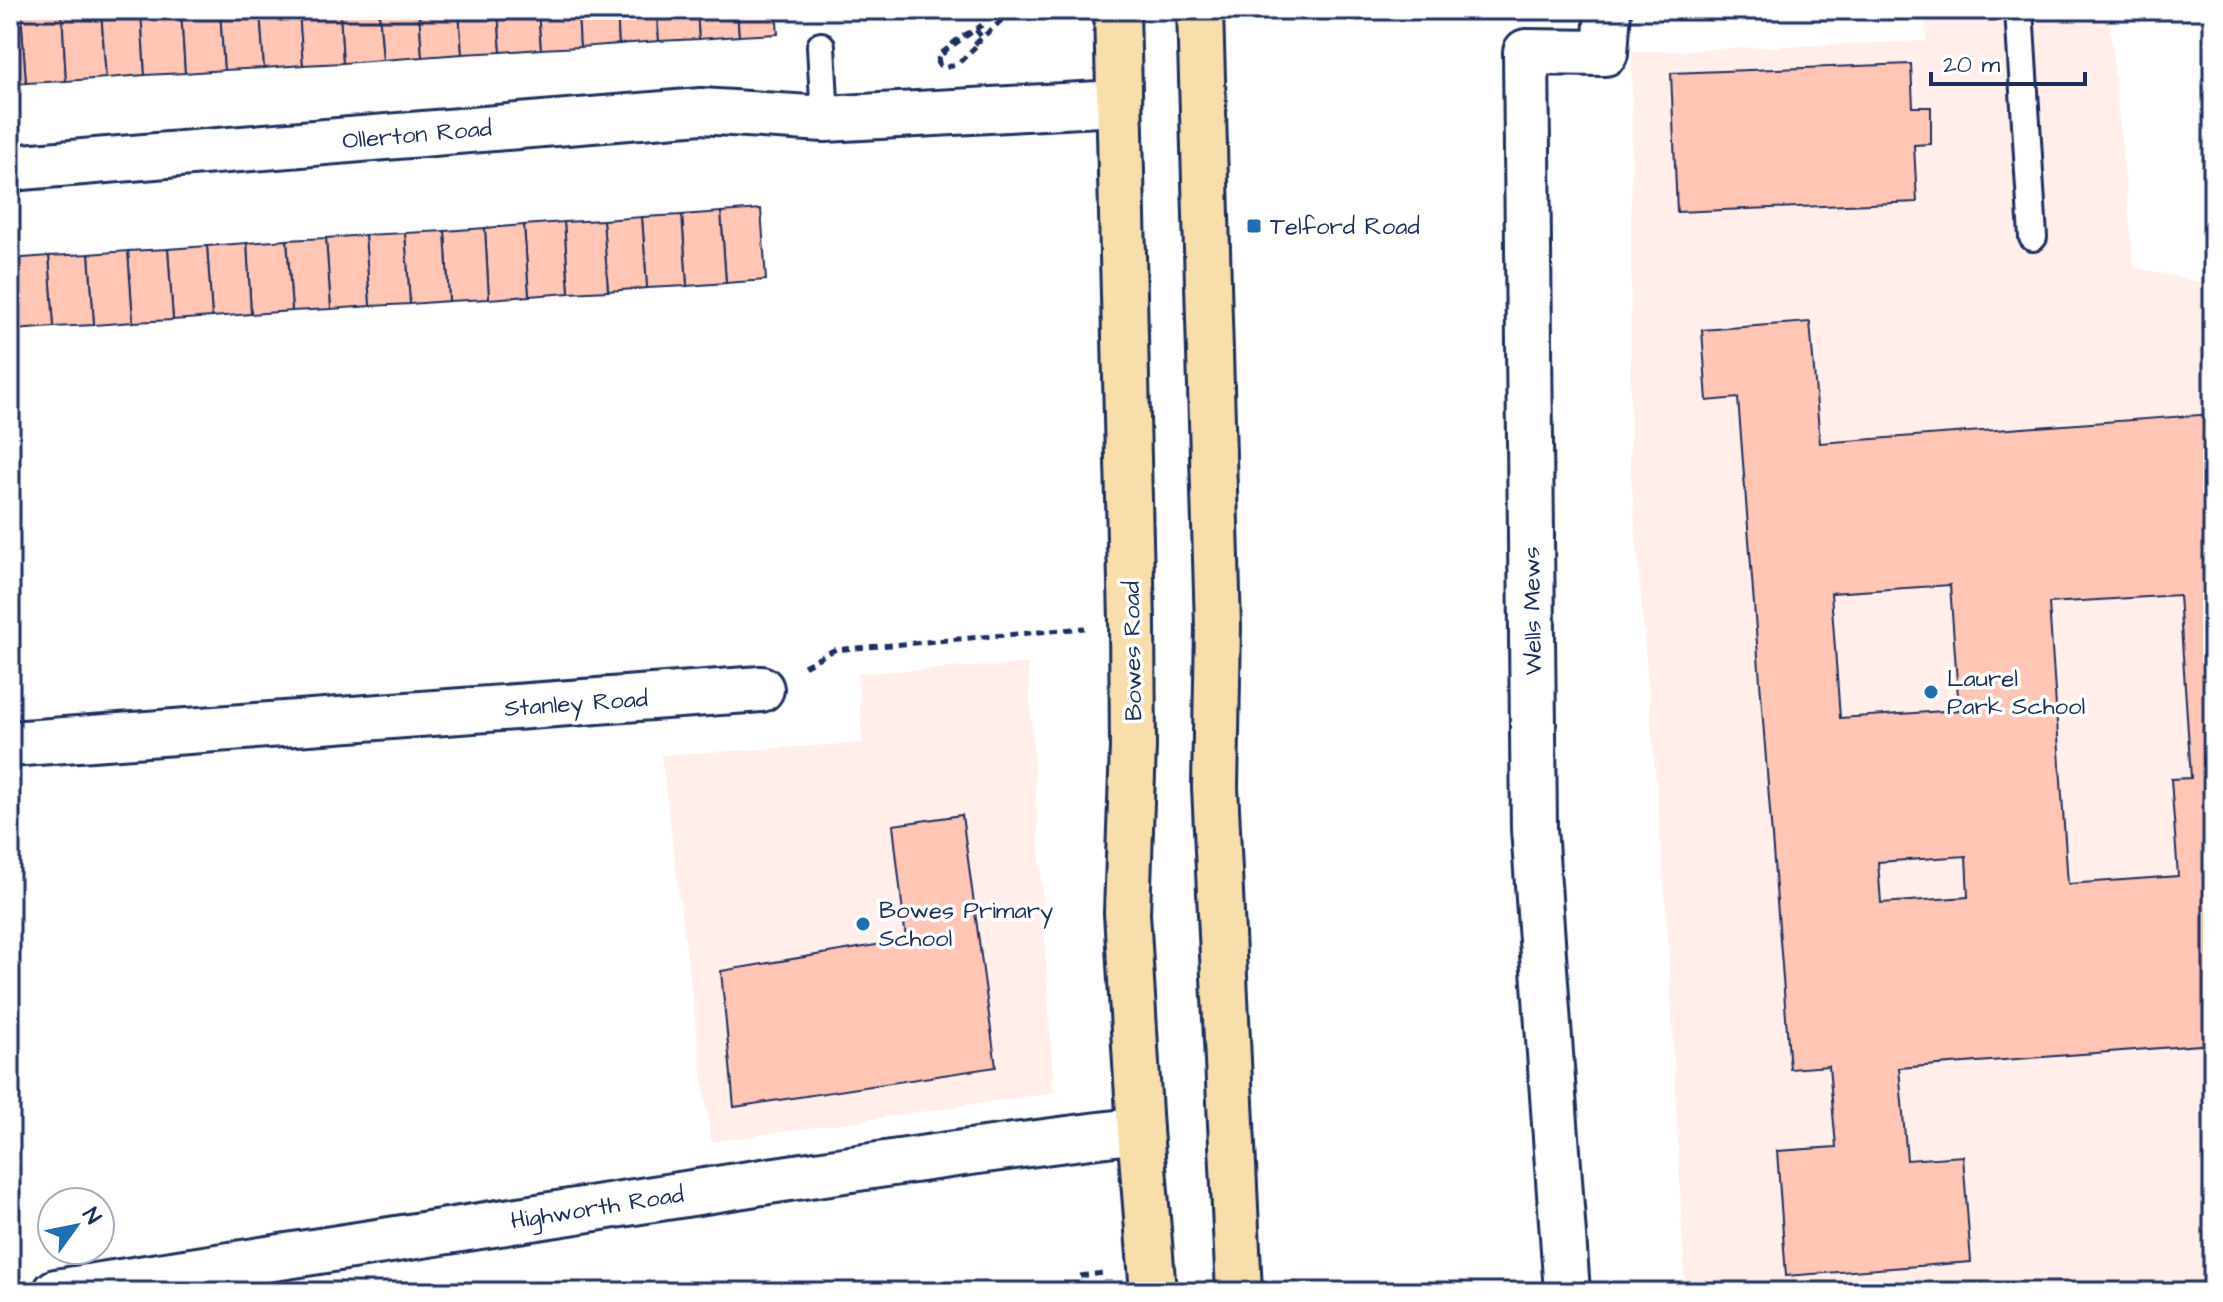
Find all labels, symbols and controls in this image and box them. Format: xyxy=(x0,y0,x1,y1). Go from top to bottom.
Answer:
scale bar xyxy=(1931,36,2085,86)
text: 20 m xyxy=(1943,48,2000,82)
street label: Ollerton Road xyxy=(341,112,493,158)
place label: Telford Road xyxy=(1270,210,1420,244)
marker: Telford Road xyxy=(1245,217,1263,235)
street label: Wells Mews xyxy=(1515,546,1551,676)
street label: Bowes Road xyxy=(1115,581,1151,721)
place label: Laurel Park School xyxy=(1947,662,2085,724)
street label: Stanley Road xyxy=(503,682,649,727)
marker: Laurel Park School xyxy=(1922,683,1940,701)
place label: Bowes Primary School xyxy=(879,894,1053,956)
marker: Bowes Primary School xyxy=(854,915,872,933)
street label: Highworth Road xyxy=(508,1178,686,1239)
north arrow xyxy=(36,1186,116,1266)
text: N xyxy=(75,1202,108,1230)

